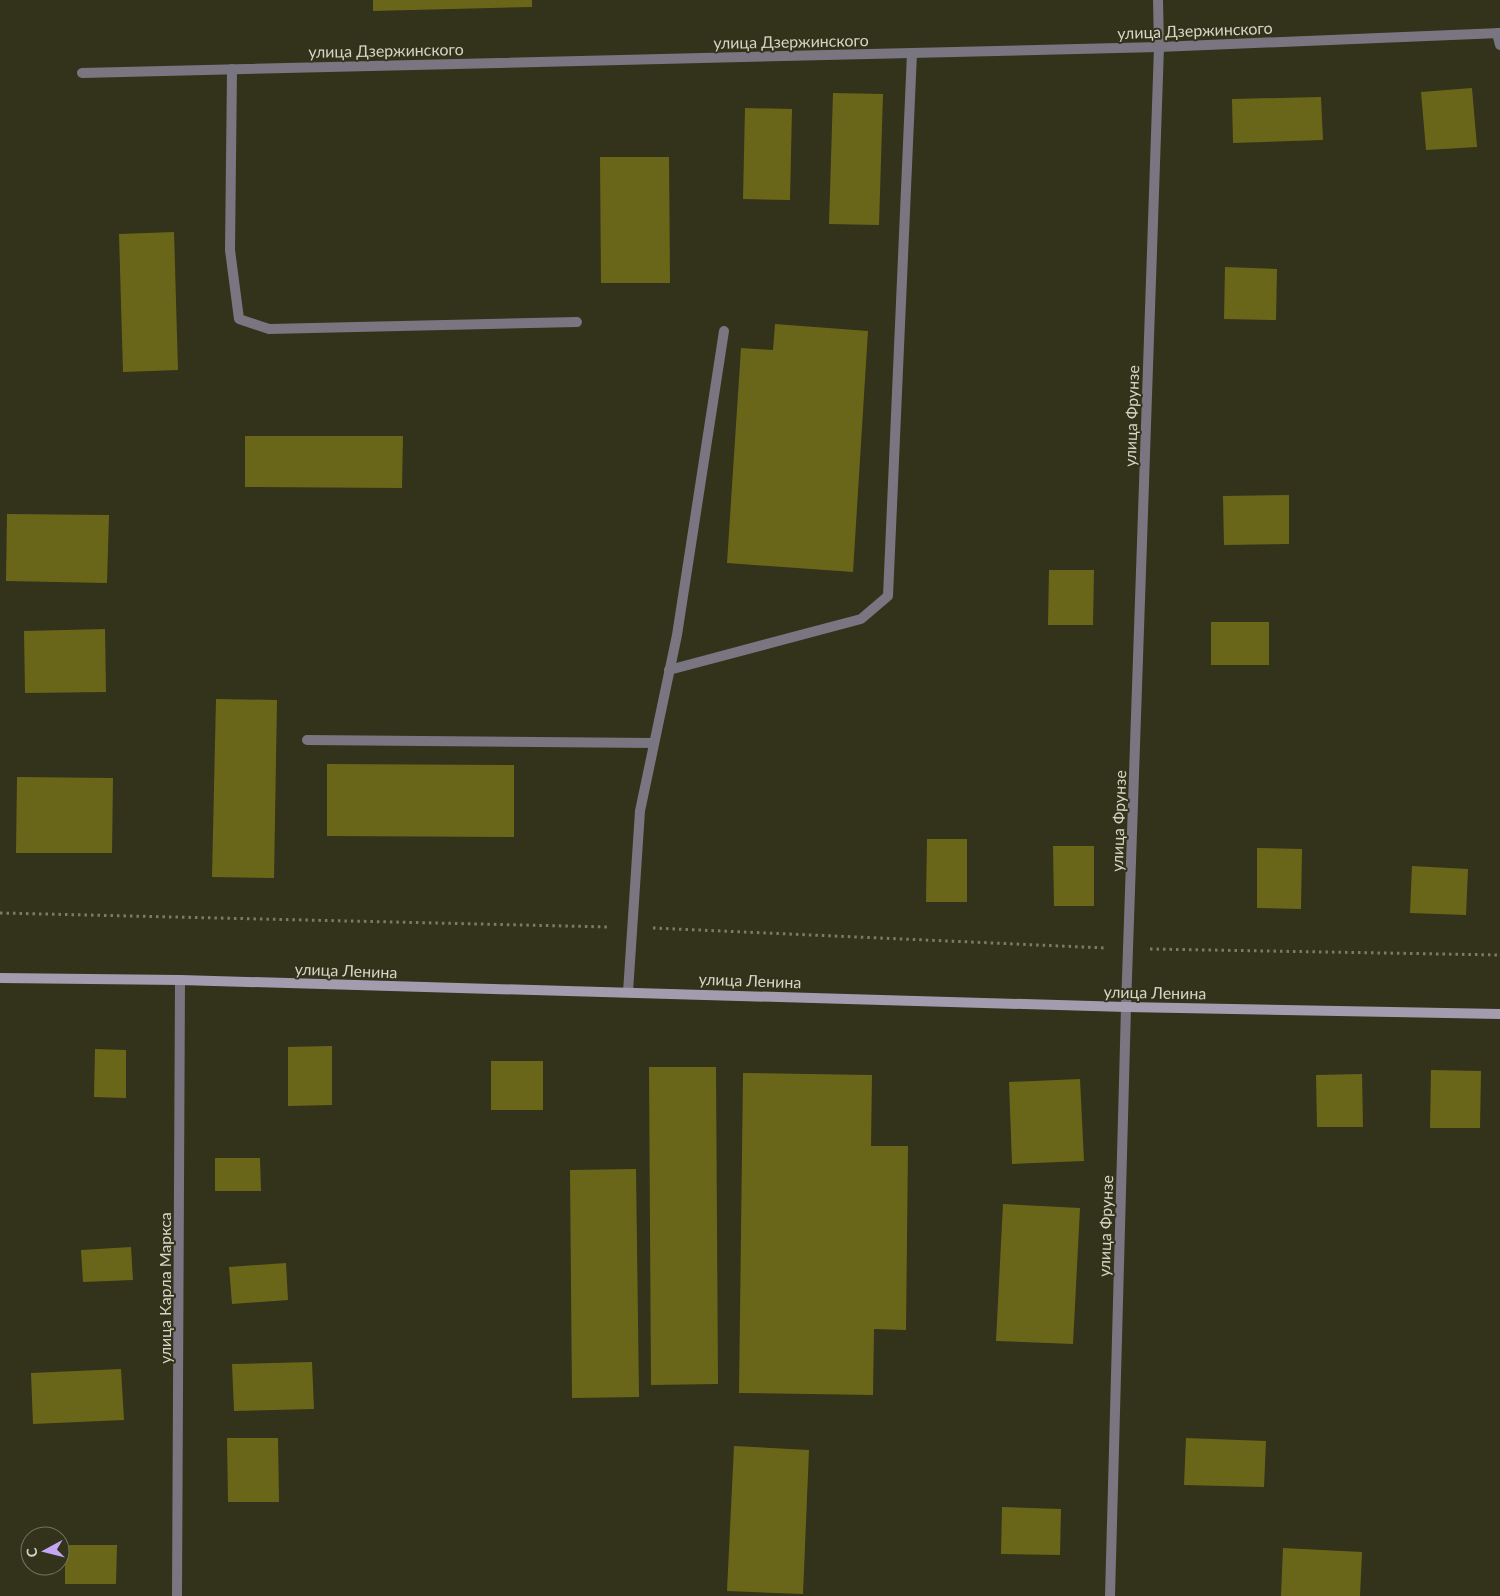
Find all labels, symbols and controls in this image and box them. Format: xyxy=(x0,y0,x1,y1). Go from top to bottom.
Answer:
street label: улица Дзержинского xyxy=(1117,18,1273,42)
street label: улица Дзержинского xyxy=(713,30,869,52)
street label: улица Дзержинского xyxy=(308,39,464,61)
street label: улица Фрунзе xyxy=(1120,365,1142,467)
street label: улица Фрунзе xyxy=(1107,770,1129,872)
street label: улица Ленина xyxy=(294,959,398,981)
street label: улица Ленина xyxy=(698,969,802,991)
street label: улица Ленина xyxy=(1103,982,1207,1002)
street label: улица Фрунзе xyxy=(1094,1175,1116,1277)
street label: улица Карла Маркса xyxy=(155,1212,174,1364)
north arrow xyxy=(20,1526,70,1576)
text: С xyxy=(23,1546,41,1558)

